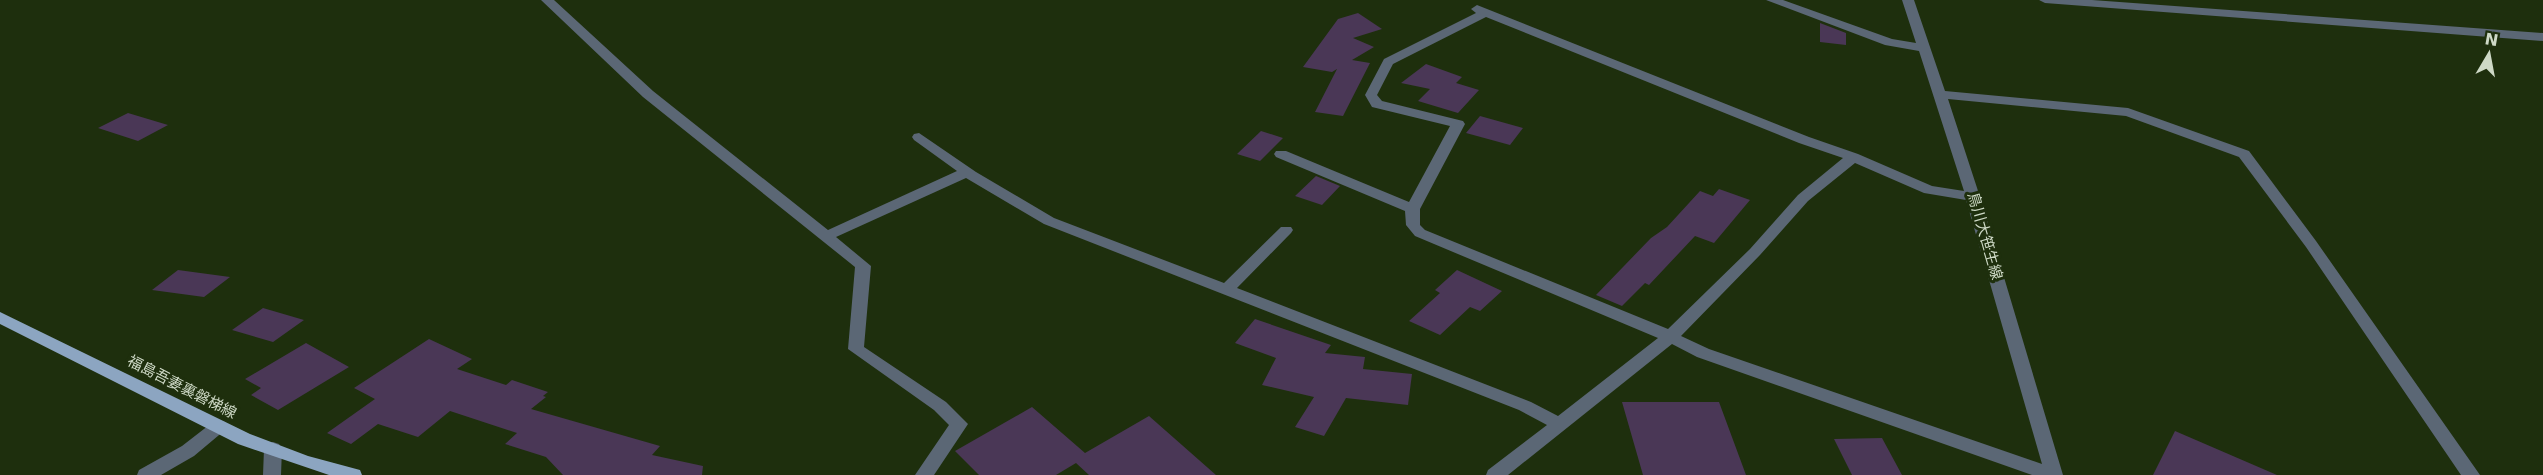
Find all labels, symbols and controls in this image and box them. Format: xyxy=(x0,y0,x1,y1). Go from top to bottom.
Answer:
north arrow xyxy=(2459,24,2519,84)
text: N xyxy=(2483,29,2500,50)
street label: 鳥川大笹生線 xyxy=(1964,190,2006,282)
street label: 福島吾妻裏磐梯線 xyxy=(124,352,240,422)

